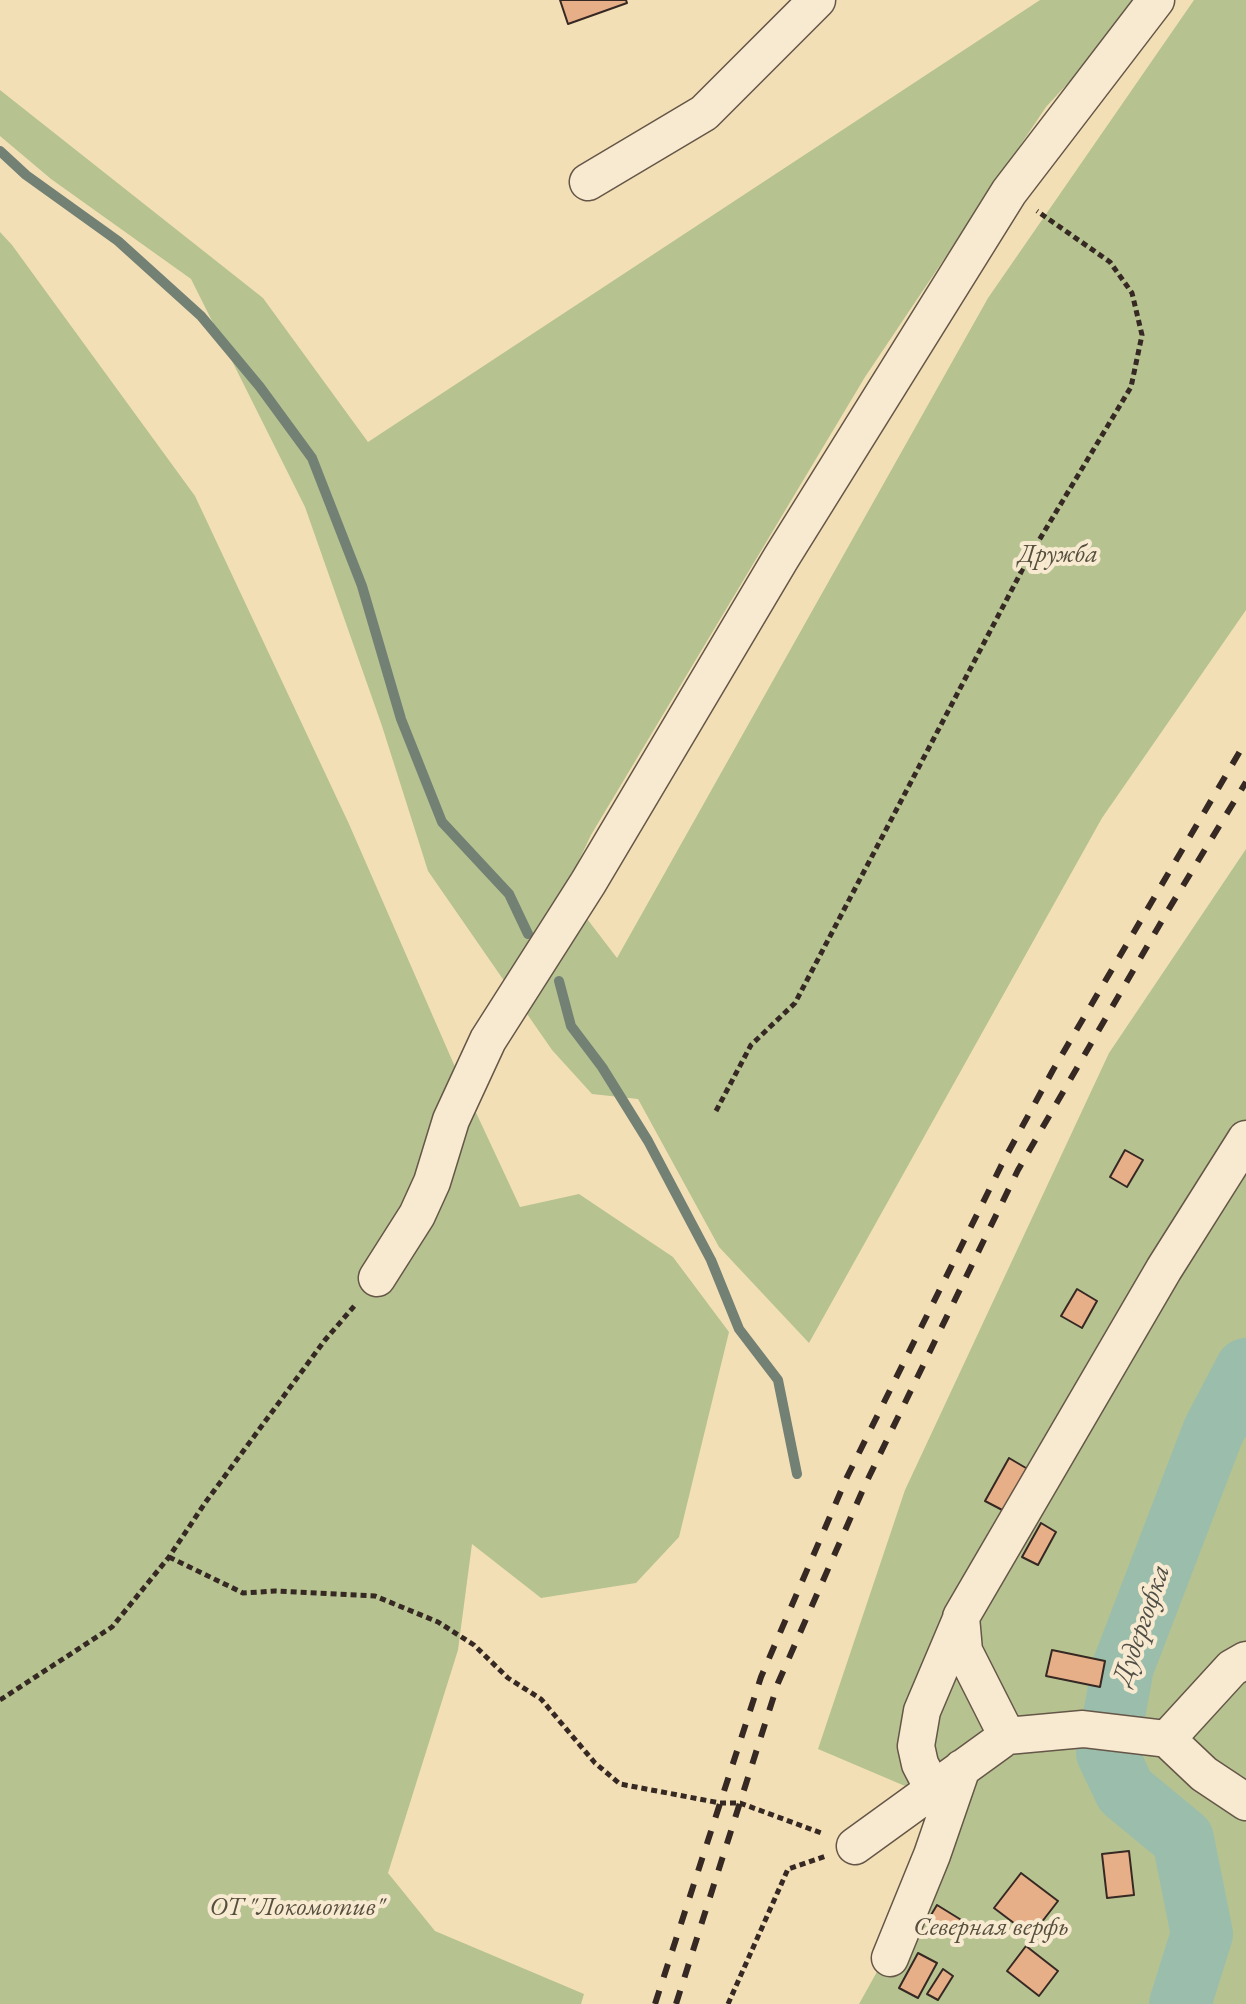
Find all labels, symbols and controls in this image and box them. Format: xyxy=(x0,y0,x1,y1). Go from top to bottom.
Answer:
park label: Дружба xyxy=(1018,539,1098,571)
water label: Дудергофка xyxy=(1106,1560,1178,1690)
park label: ОТ "Локомотив" xyxy=(209,1892,385,1924)
park label: Северная верфь xyxy=(913,1912,1069,1944)

